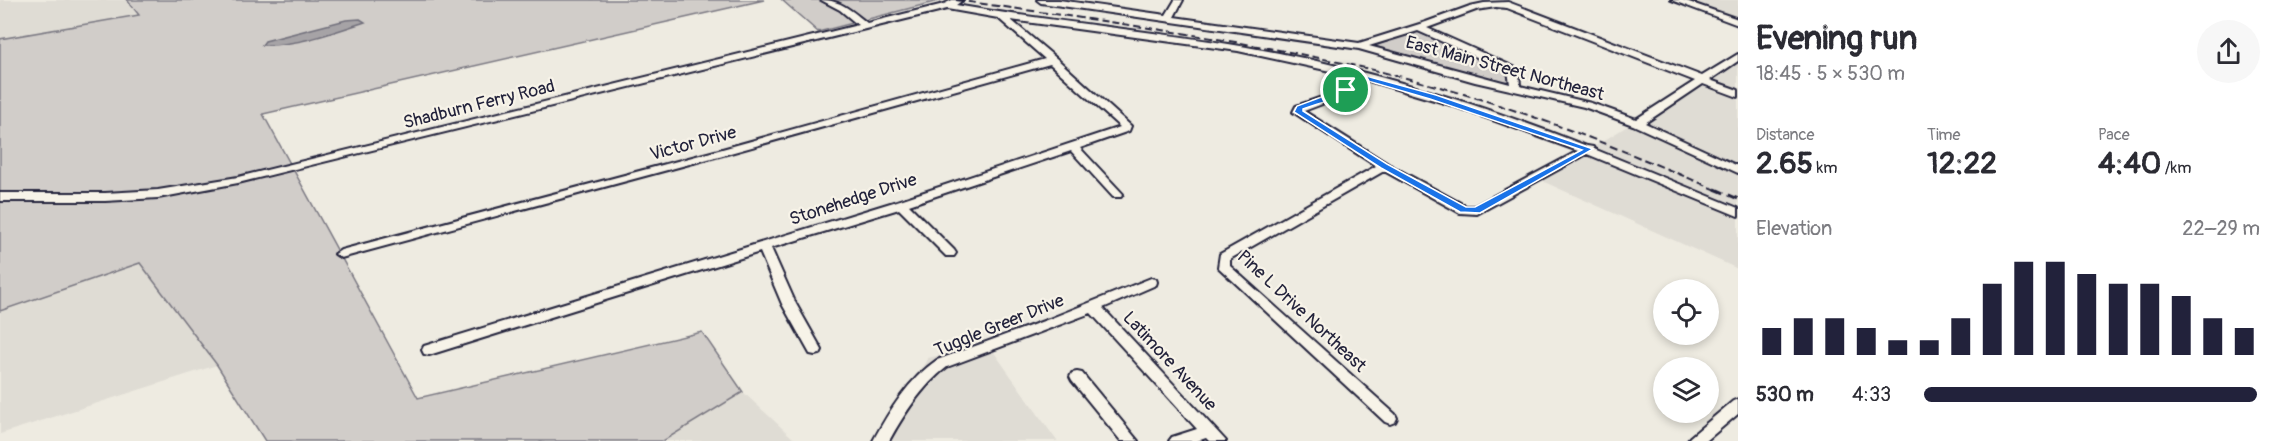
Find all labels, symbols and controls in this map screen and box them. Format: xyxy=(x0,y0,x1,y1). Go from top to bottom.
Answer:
text: Evening run xyxy=(1756,18,1917,59)
button: share xyxy=(2197,20,2260,83)
street label: East Main Street Northeast xyxy=(1403,31,1607,106)
text: 18:45 · 5 × 530 m xyxy=(1756,61,1905,86)
pin xyxy=(1320,64,1371,115)
icon: arrive xyxy=(1329,73,1362,106)
street label: Shadburn Ferry Road xyxy=(401,75,557,134)
street label: Victor Drive xyxy=(647,121,739,166)
text: Distance xyxy=(1756,125,1815,145)
text: Time xyxy=(1927,125,1960,145)
text: Pace xyxy=(2098,125,2130,145)
text: 2.65 xyxy=(1756,145,1813,182)
text: 12:22 xyxy=(1927,145,1997,182)
text: 4:40 xyxy=(2098,145,2161,182)
text: km xyxy=(1813,158,1837,178)
text: /km xyxy=(2161,158,2191,178)
street label: Stonehedge Drive xyxy=(787,168,920,231)
text: Elevation xyxy=(1756,216,1832,241)
text: 22–29 m xyxy=(2182,216,2260,241)
street label: Pine L Drive Northeast xyxy=(1232,245,1372,378)
map controls xyxy=(1653,279,1719,423)
button: locate xyxy=(1653,279,1719,345)
street label: Tuggle Greer Drive xyxy=(931,289,1068,362)
street label: Latimore Avenue xyxy=(1118,307,1222,416)
button: layers xyxy=(1653,357,1719,423)
text: 530 m xyxy=(1756,382,1814,407)
text: 4:33 xyxy=(1852,382,1891,407)

